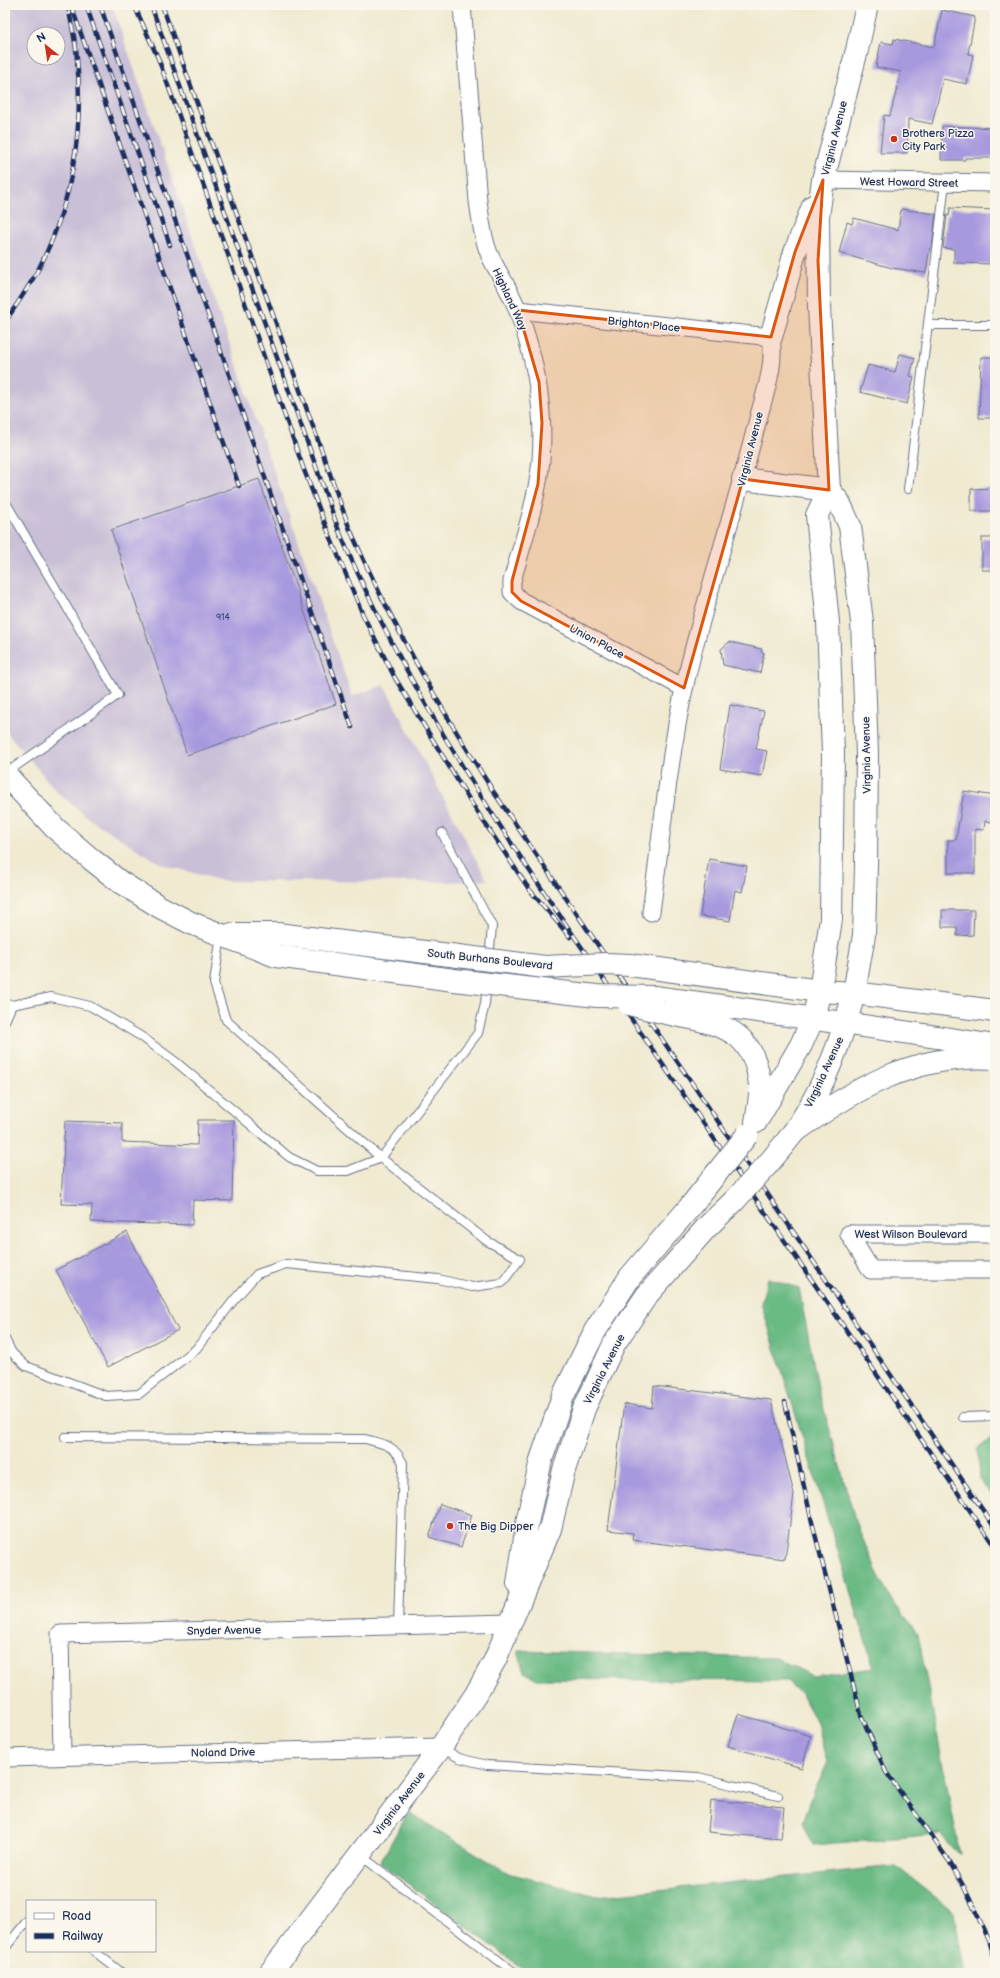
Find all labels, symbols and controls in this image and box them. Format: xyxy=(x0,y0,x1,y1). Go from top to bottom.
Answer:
north arrow xyxy=(26,26,66,66)
text: N xyxy=(34,30,48,45)
street label: Virginia Avenue xyxy=(819,99,850,177)
place label: Brothers Pizza City Park xyxy=(902,127,974,153)
marker: Brothers Pizza City Park xyxy=(889,134,899,144)
street label: West Howard Street xyxy=(860,175,959,190)
street label: Highland Way xyxy=(489,266,530,332)
street label: Brighton Place xyxy=(607,314,681,335)
street label: Virginia Avenue xyxy=(735,410,766,488)
house number: 914 xyxy=(216,612,231,623)
street label: Union Place xyxy=(567,622,627,662)
street label: Virginia Avenue xyxy=(859,716,874,794)
street label: South Burhans Boulevard xyxy=(427,946,553,973)
street label: Virginia Avenue xyxy=(802,1034,847,1110)
street label: West Wilson Boulevard xyxy=(855,1228,967,1241)
street label: Virginia Avenue xyxy=(581,1332,628,1406)
place label: The Big Dipper xyxy=(458,1520,534,1533)
marker: The Big Dipper xyxy=(445,1521,455,1531)
street label: Snyder Avenue xyxy=(187,1623,262,1638)
street label: Noland Drive xyxy=(191,1745,256,1760)
street label: Virginia Avenue xyxy=(371,1768,428,1838)
legend xyxy=(26,1900,156,1952)
text: Road xyxy=(62,1909,91,1924)
text: Railway xyxy=(62,1929,104,1944)

